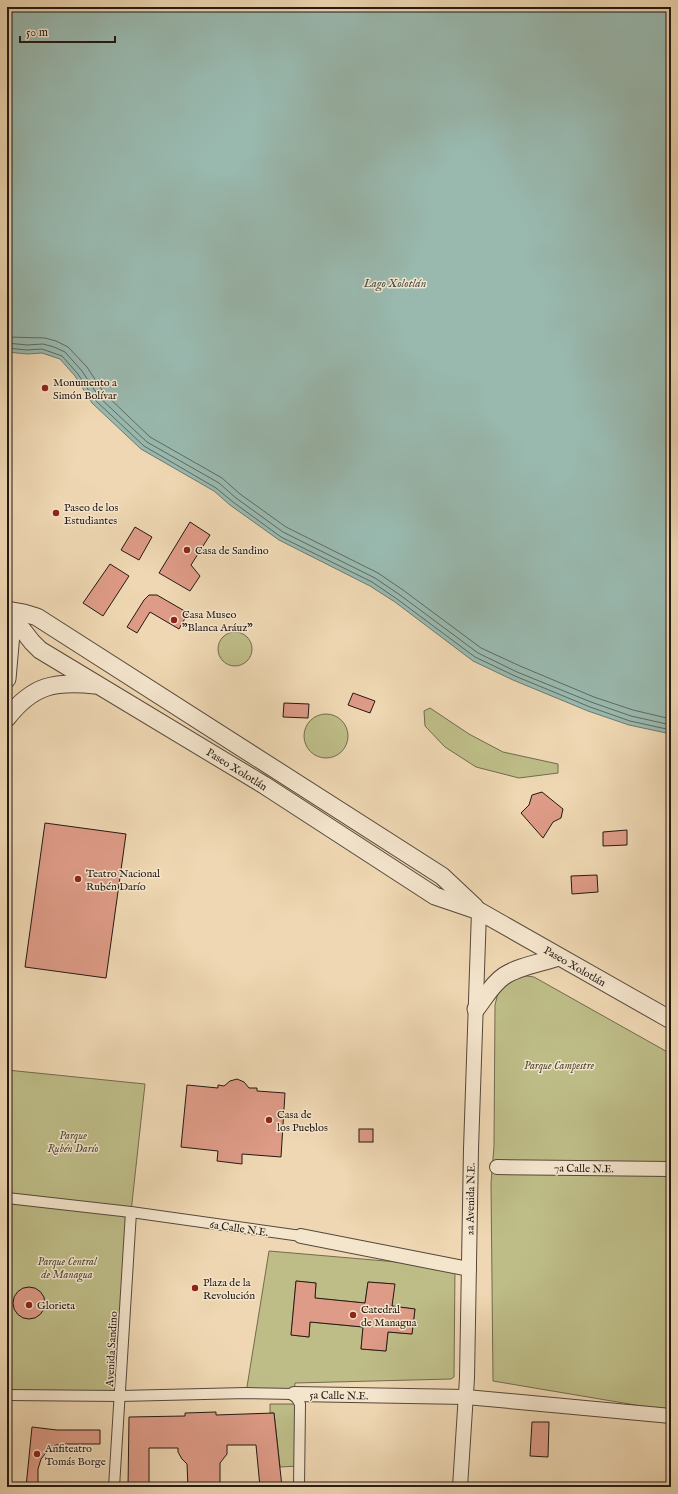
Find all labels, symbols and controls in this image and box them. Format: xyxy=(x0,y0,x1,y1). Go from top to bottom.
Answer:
scale bar xyxy=(20,18,115,44)
text: 50 m xyxy=(26,25,48,40)
water label: Lago Xolotlán xyxy=(363,276,427,292)
place label: Monumento a Simón Bolívar xyxy=(53,376,117,403)
marker: Monumento a Simón Bolívar xyxy=(40,383,50,393)
place label: Paseo de los Estudiantes xyxy=(64,501,118,528)
marker: Paseo de los Estudiantes xyxy=(51,508,61,518)
place label: Casa de Sandino xyxy=(195,544,269,558)
marker: Casa de Sandino xyxy=(182,545,192,555)
place label: Casa Museo "Blanca Aráuz" xyxy=(182,608,253,635)
marker: Casa Museo "Blanca Aráuz" xyxy=(169,615,179,625)
street label: Paseo Xolotlán xyxy=(203,746,270,794)
place label: Teatro Nacional Rubén Darío xyxy=(86,867,160,894)
marker: Teatro Nacional Rubén Darío xyxy=(73,874,83,884)
street label: Paseo Xolotlán xyxy=(541,944,608,990)
park label: Parque Campestre xyxy=(524,1059,594,1073)
place label: Casa de los Pueblos xyxy=(277,1108,328,1135)
marker: Casa de los Pueblos xyxy=(264,1115,274,1125)
park label: Parque Rubén Darío xyxy=(47,1129,99,1156)
street label: 7a Calle N.E. xyxy=(554,1161,614,1177)
street label: 2a Avenida N.E. xyxy=(463,1163,479,1235)
street label: 6a Calle N.E. xyxy=(208,1218,269,1240)
park label: Parque Central de Managua xyxy=(37,1255,98,1283)
place label: Plaza de la Revolución xyxy=(203,1276,255,1303)
marker: Plaza de la Revolución xyxy=(190,1283,200,1293)
place label: Glorieta xyxy=(37,1299,75,1313)
marker: Glorieta xyxy=(24,1300,34,1310)
place label: Catedral de Managua xyxy=(361,1303,417,1330)
marker: Catedral de Managua xyxy=(348,1310,358,1320)
street label: Avenida Sandino xyxy=(103,1311,121,1388)
street label: 5a Calle N.E. xyxy=(310,1388,368,1404)
place label: Anfiteatro Tomás Borge xyxy=(44,1442,106,1469)
marker: Anfiteatro Tomás Borge xyxy=(32,1449,42,1459)

